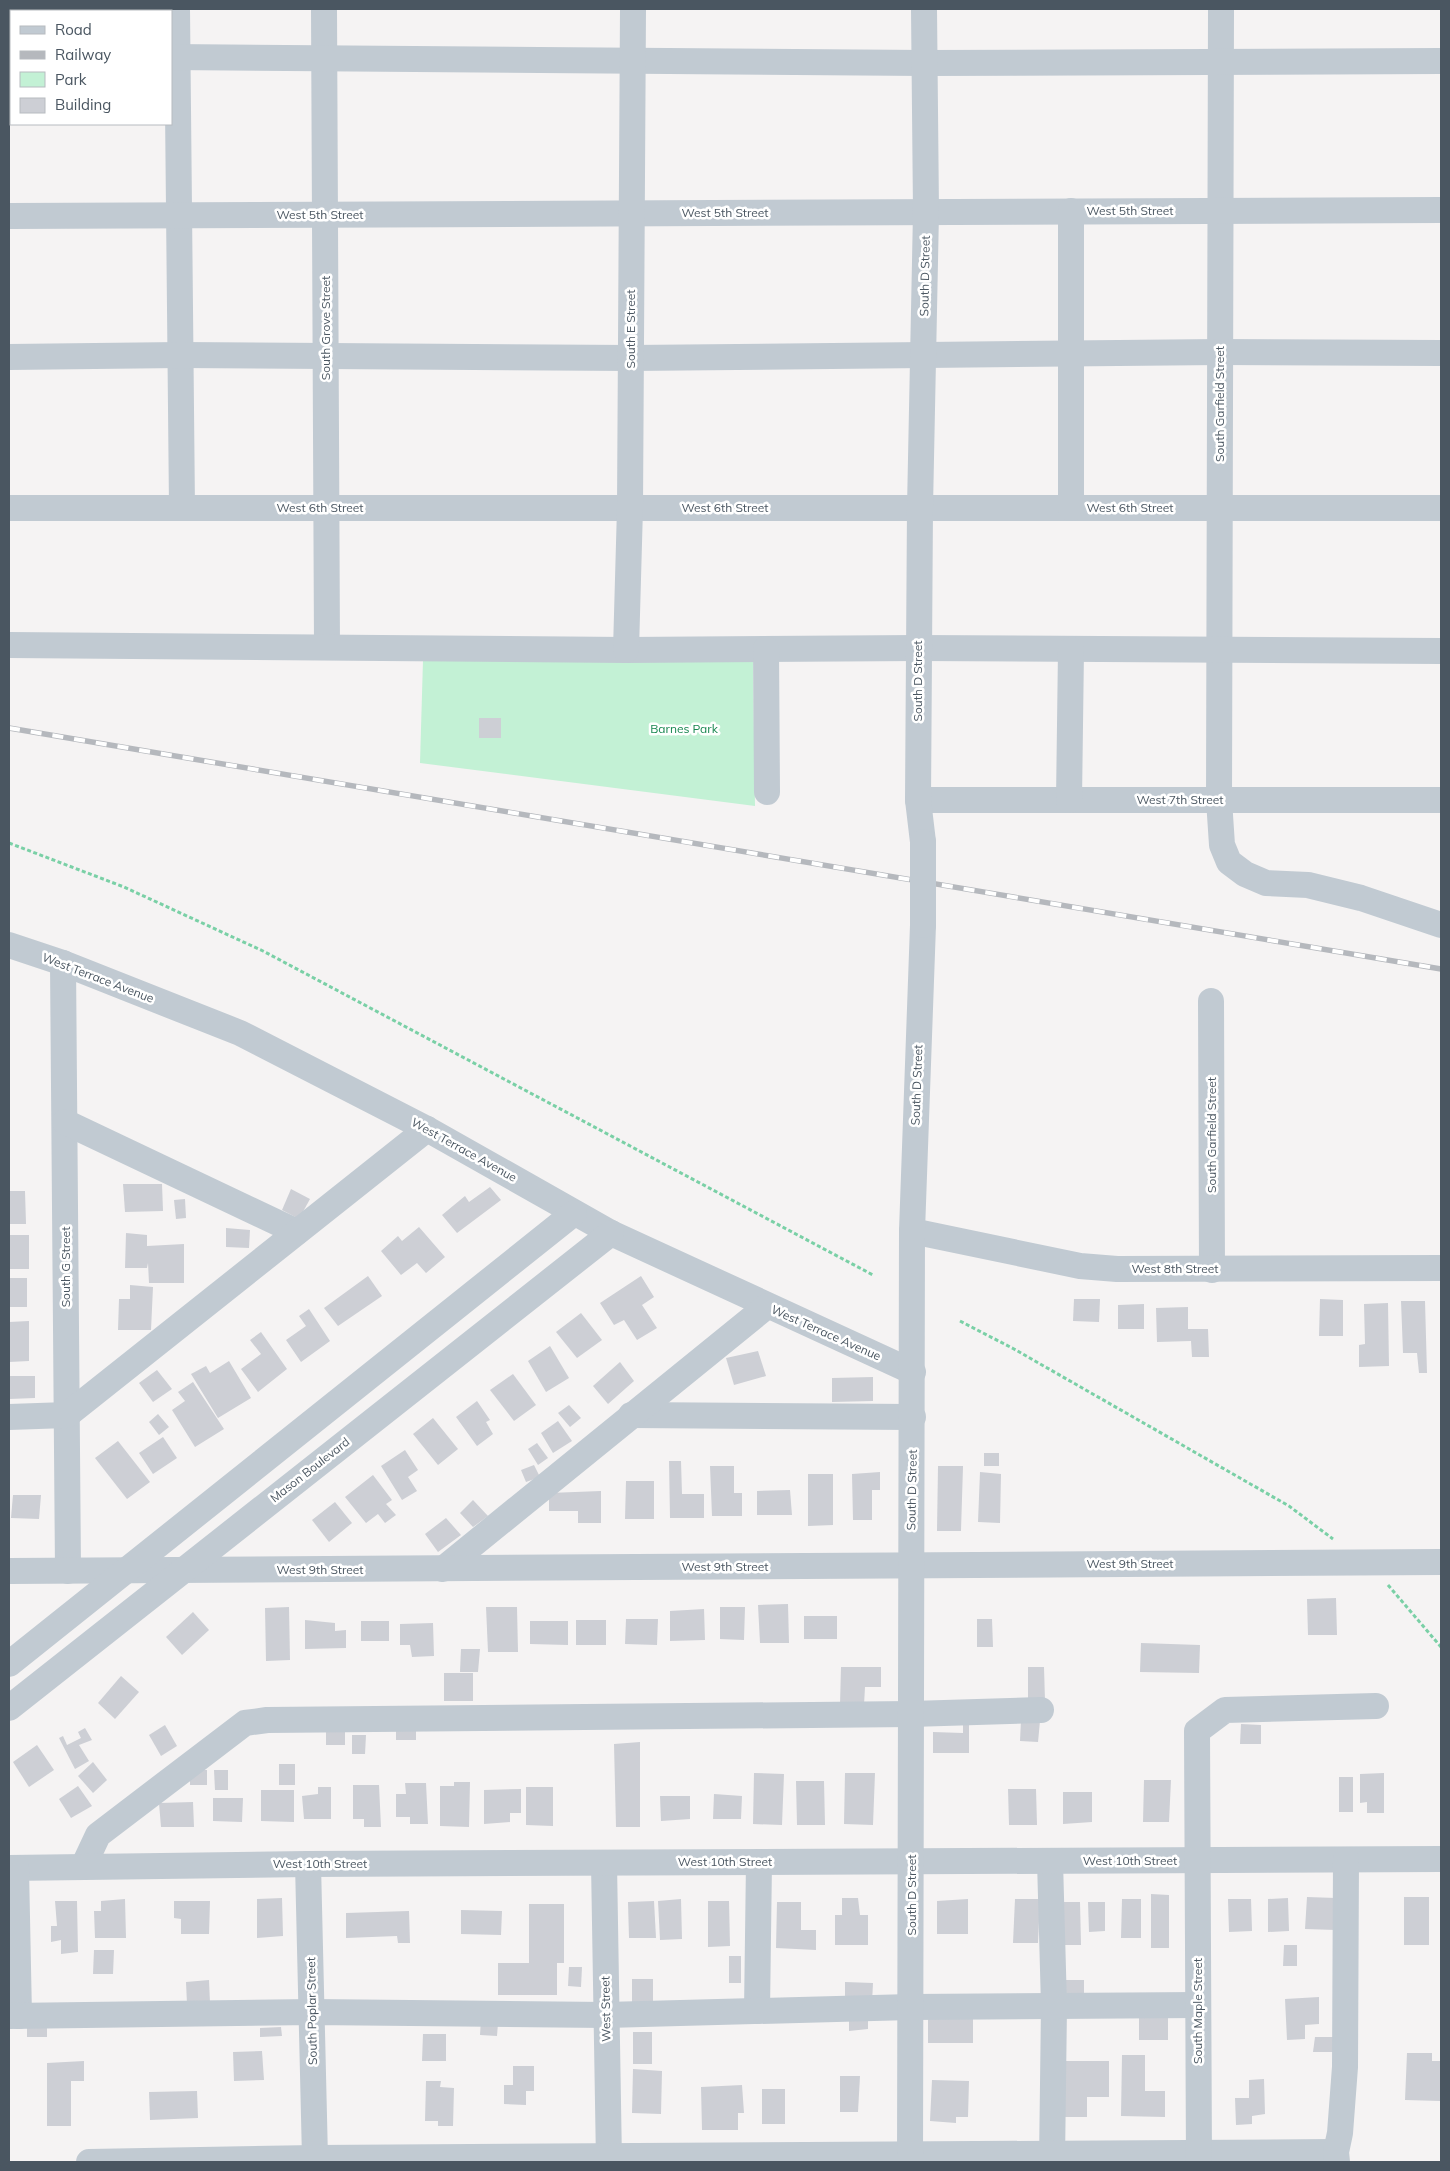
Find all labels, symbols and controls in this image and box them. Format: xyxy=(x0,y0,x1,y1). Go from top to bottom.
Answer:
legend xyxy=(10,10,172,125)
text: Road xyxy=(55,20,92,39)
text: Railway xyxy=(55,45,111,64)
text: Park xyxy=(55,70,87,89)
text: Building xyxy=(55,95,111,114)
street label: West 5th Street xyxy=(1086,203,1174,218)
street label: West 5th Street xyxy=(681,205,769,220)
street label: West 5th Street xyxy=(276,207,364,222)
street label: South D Street xyxy=(916,235,933,317)
street label: South Grove Street xyxy=(318,276,333,380)
street label: South E Street xyxy=(623,290,638,369)
street label: South Garfield Street xyxy=(1212,346,1227,462)
street label: West 6th Street xyxy=(276,500,364,515)
street label: West 6th Street xyxy=(681,500,769,515)
street label: West 6th Street xyxy=(1086,500,1174,515)
street label: South D Street xyxy=(910,641,925,721)
park label: Barnes Park xyxy=(650,721,719,736)
street label: West 7th Street xyxy=(1136,792,1224,807)
street label: West Terrace Avenue xyxy=(40,949,156,1006)
street label: South D Street xyxy=(908,1044,925,1126)
street label: South Garfield Street xyxy=(1204,1077,1219,1193)
street label: West Terrace Avenue xyxy=(409,1114,520,1185)
street label: South G Street xyxy=(58,1227,73,1307)
street label: West 8th Street xyxy=(1131,1261,1219,1276)
street label: West Terrace Avenue xyxy=(769,1302,883,1363)
street label: Mason Boulevard xyxy=(267,1434,352,1505)
street label: South D Street xyxy=(903,1449,920,1531)
street label: West 9th Street xyxy=(1086,1556,1174,1571)
street label: West 9th Street xyxy=(681,1559,769,1574)
street label: West 9th Street xyxy=(276,1562,364,1577)
street label: West 10th Street xyxy=(1083,1853,1177,1868)
street label: West 10th Street xyxy=(678,1854,772,1869)
street label: South D Street xyxy=(904,1855,919,1935)
street label: West 10th Street xyxy=(273,1856,367,1871)
street label: South Poplar Street xyxy=(303,1957,320,2065)
street label: South Maple Street xyxy=(1190,1958,1205,2064)
street label: West Street xyxy=(597,1976,614,2042)

